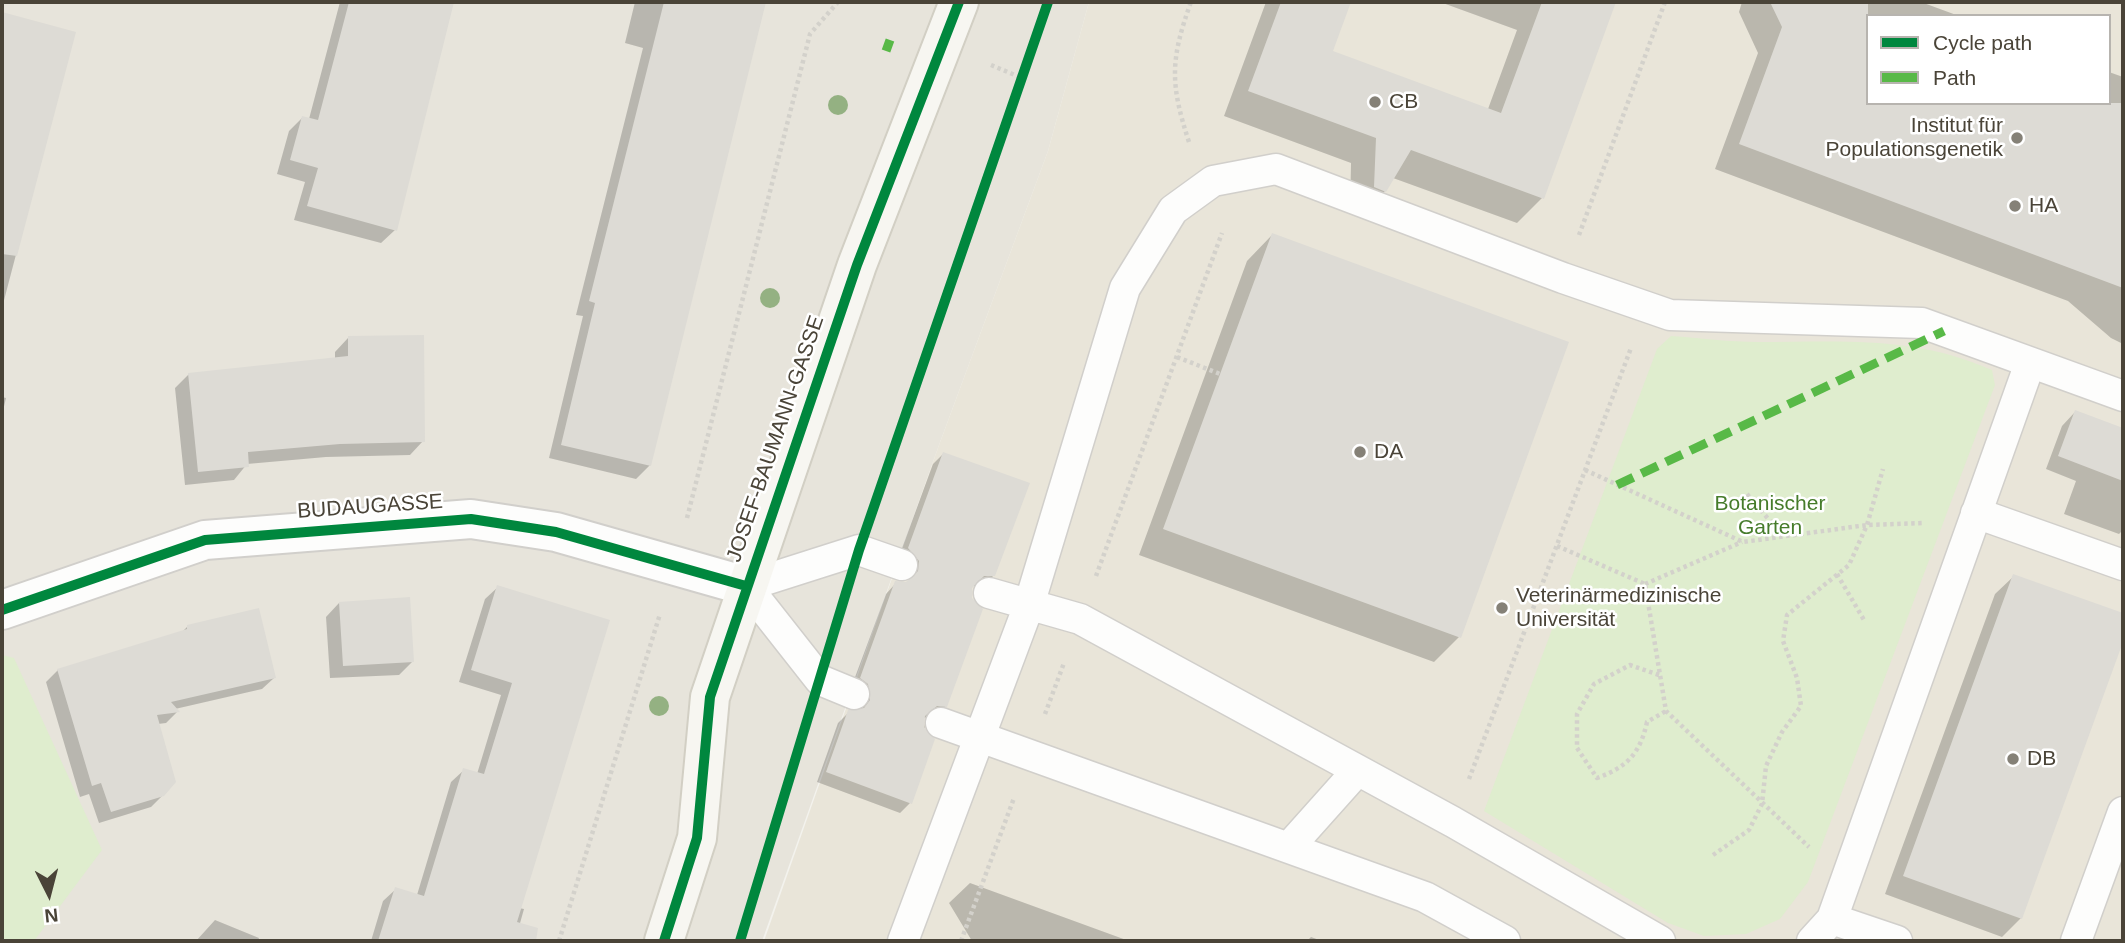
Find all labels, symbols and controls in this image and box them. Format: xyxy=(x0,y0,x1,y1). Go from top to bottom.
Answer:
legend xyxy=(1866,14,2111,105)
text: Cycle path xyxy=(1933,31,2032,54)
text: Path xyxy=(1933,66,1976,89)
place label: CB xyxy=(1389,89,1418,115)
marker: CB xyxy=(1367,94,1383,110)
place label: Institut für Populationsgenetik xyxy=(1826,113,2003,163)
marker: Institut für Populationsgenetik xyxy=(2009,130,2025,146)
place label: HA xyxy=(2029,193,2058,219)
marker: HA xyxy=(2007,198,2023,214)
street label: JOSEF-BAUMANN-GASSE xyxy=(722,312,830,566)
place label: DA xyxy=(1374,439,1403,465)
marker: DA xyxy=(1352,444,1368,460)
street label: BUDAUGASSE xyxy=(296,489,444,525)
park label: Botanischer Garten xyxy=(1715,491,1825,541)
place label: Veterinärmedizinische Universität xyxy=(1516,583,1721,633)
marker: Veterinärmedizinische Universität xyxy=(1494,600,1510,616)
place label: DB xyxy=(2027,746,2056,772)
marker: DB xyxy=(2005,751,2021,767)
north arrow xyxy=(14,859,84,929)
text: N xyxy=(43,904,59,927)

